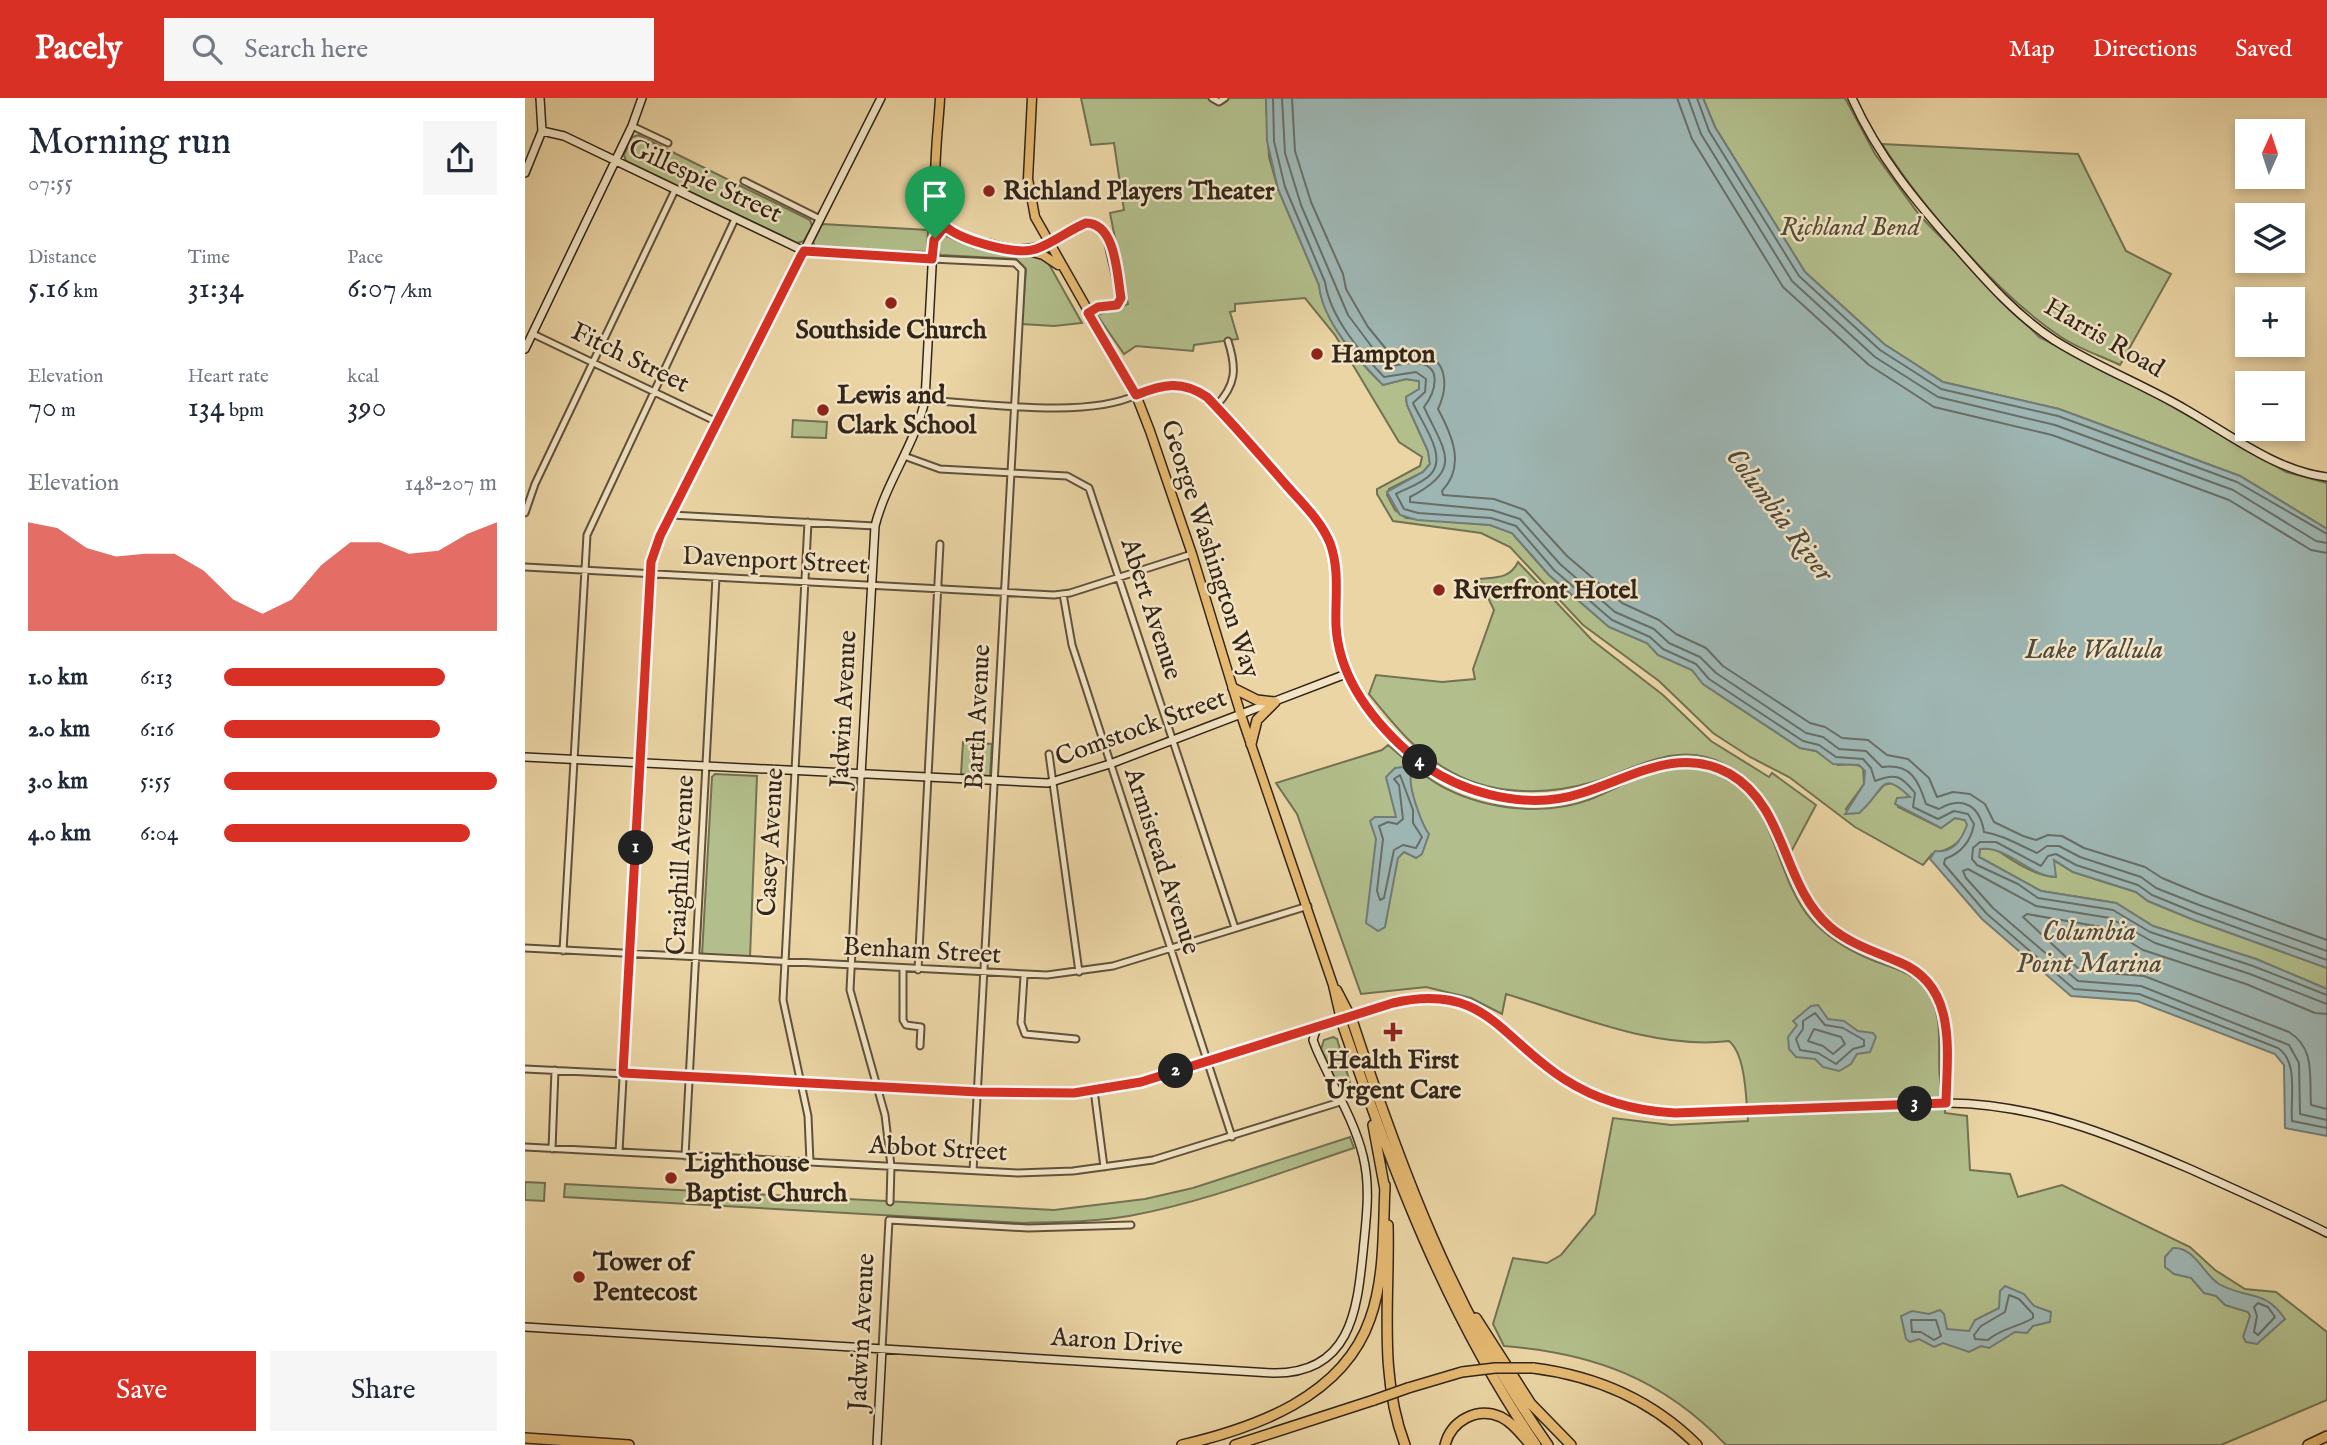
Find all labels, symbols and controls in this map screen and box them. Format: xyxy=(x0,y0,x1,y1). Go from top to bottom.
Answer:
search box xyxy=(164,18,654,81)
text: Pacely xyxy=(35,28,122,70)
icon: search xyxy=(188,30,226,68)
text: Search here xyxy=(244,33,368,66)
text: Map xyxy=(2009,34,2055,65)
text: Directions xyxy=(2093,34,2197,65)
text: Saved xyxy=(2235,34,2292,65)
text: Morning run xyxy=(28,119,231,167)
north arrow xyxy=(2235,119,2305,189)
map controls xyxy=(2235,119,2305,441)
button: share xyxy=(423,121,497,195)
street label: Gillespie Street xyxy=(623,131,787,231)
pin xyxy=(905,166,965,238)
text: 07:55 xyxy=(28,169,73,198)
place label: Richland Players Theater xyxy=(1003,175,1275,208)
icon: arrive xyxy=(916,177,954,215)
marker: Richland Players Theater xyxy=(981,183,997,199)
button: layers xyxy=(2235,203,2305,273)
park label: Richland Bend xyxy=(1780,211,1922,244)
text: Distance xyxy=(28,246,97,270)
text: Time xyxy=(188,246,230,270)
text: Pace xyxy=(347,246,383,270)
text: 5.16 xyxy=(28,270,69,308)
text: 31:34 xyxy=(188,270,244,308)
text: 6:07 xyxy=(347,270,397,308)
text: km xyxy=(69,280,98,304)
text: /km xyxy=(397,280,432,304)
button: + xyxy=(2235,287,2305,357)
street label: Harris Road xyxy=(2038,290,2170,386)
marker: Southside Church xyxy=(883,295,899,311)
place label: Southside Church xyxy=(795,314,988,347)
street label: Fitch Street xyxy=(565,315,695,401)
place label: Hampton xyxy=(1331,338,1436,371)
marker: Hampton xyxy=(1309,346,1325,362)
text: Elevation xyxy=(28,365,103,389)
text: Heart rate xyxy=(188,365,269,389)
text: kcal xyxy=(347,365,379,389)
button: − xyxy=(2235,371,2305,441)
place label: Lewis and Clark School xyxy=(837,379,977,442)
text: 70 xyxy=(28,389,57,427)
text: 134 xyxy=(188,389,225,427)
text: 390 xyxy=(347,389,386,427)
text: m xyxy=(57,399,76,423)
text: bpm xyxy=(225,399,264,423)
marker: Lewis and Clark School xyxy=(815,402,831,418)
street label: George Washington Way xyxy=(1153,416,1267,682)
water label: Columbia River xyxy=(1717,441,1842,590)
text: Elevation xyxy=(28,469,119,498)
text: 148–207 m xyxy=(405,469,497,498)
street label: Abert Avenue xyxy=(1112,533,1189,684)
street label: Davenport Street xyxy=(681,540,869,582)
place label: Riverfront Hotel xyxy=(1453,574,1638,607)
marker: Riverfront Hotel xyxy=(1431,582,1447,598)
street label: Jadwin Avenue xyxy=(823,629,865,792)
water label: Lake Wallula xyxy=(2024,633,2163,668)
street label: Barth Avenue xyxy=(958,643,998,791)
text: 1.0 km xyxy=(28,663,88,692)
text: 6:13 xyxy=(140,663,173,692)
street label: Comstock Street xyxy=(1051,682,1231,774)
text: 2.0 km xyxy=(28,715,90,744)
text: 6:16 xyxy=(140,715,174,744)
pin: 4 xyxy=(1403,744,1437,780)
text: 4 xyxy=(1415,749,1424,773)
street label: Armistead Avenue xyxy=(1116,763,1208,959)
text: 3.0 km xyxy=(28,767,88,796)
text: 5:55 xyxy=(140,767,171,796)
street label: Casey Avenue xyxy=(751,767,791,917)
street label: Craighill Avenue xyxy=(660,774,702,956)
text: 4.0 km xyxy=(28,819,91,848)
text: 6:04 xyxy=(140,819,178,848)
pin: 1 xyxy=(619,830,653,866)
text: 1 xyxy=(632,835,639,859)
water label: Columbia Point Marina xyxy=(2016,915,2162,982)
street label: Benham Street xyxy=(842,930,1002,972)
marker: Health First Urgent Care xyxy=(1383,1022,1403,1042)
place label: Health First Urgent Care xyxy=(1324,1044,1461,1107)
pin: 2 xyxy=(1159,1054,1193,1088)
text: 2 xyxy=(1171,1058,1180,1082)
pin: 3 xyxy=(1897,1086,1933,1122)
text: 3 xyxy=(1911,1091,1918,1115)
street label: Abbot Street xyxy=(867,1129,1008,1169)
place label: Lighthouse Baptist Church xyxy=(685,1147,849,1210)
marker: Lighthouse Baptist Church xyxy=(663,1170,679,1186)
place label: Tower of Pentecost xyxy=(592,1246,698,1309)
street label: Jadwin Avenue xyxy=(841,1252,883,1415)
marker: Tower of Pentecost xyxy=(571,1269,587,1285)
street label: Aaron Drive xyxy=(1049,1321,1184,1363)
button: Save xyxy=(28,1351,256,1431)
button: Share xyxy=(270,1351,497,1431)

